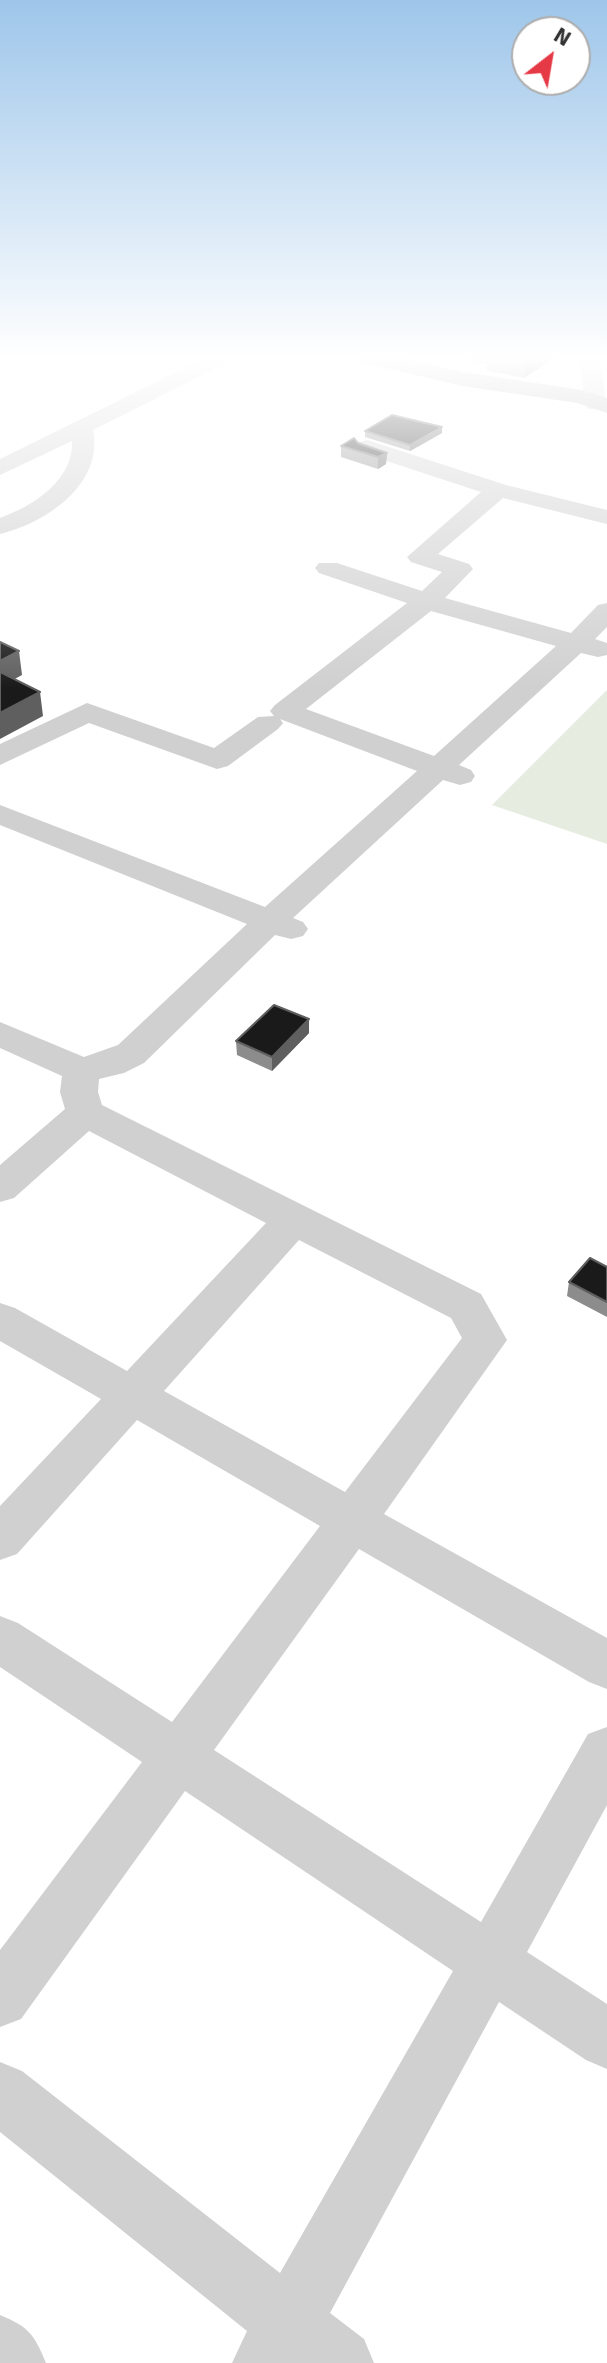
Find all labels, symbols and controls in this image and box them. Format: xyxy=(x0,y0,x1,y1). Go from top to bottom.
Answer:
north arrow xyxy=(511,16,591,96)
text: N xyxy=(549,21,576,52)

